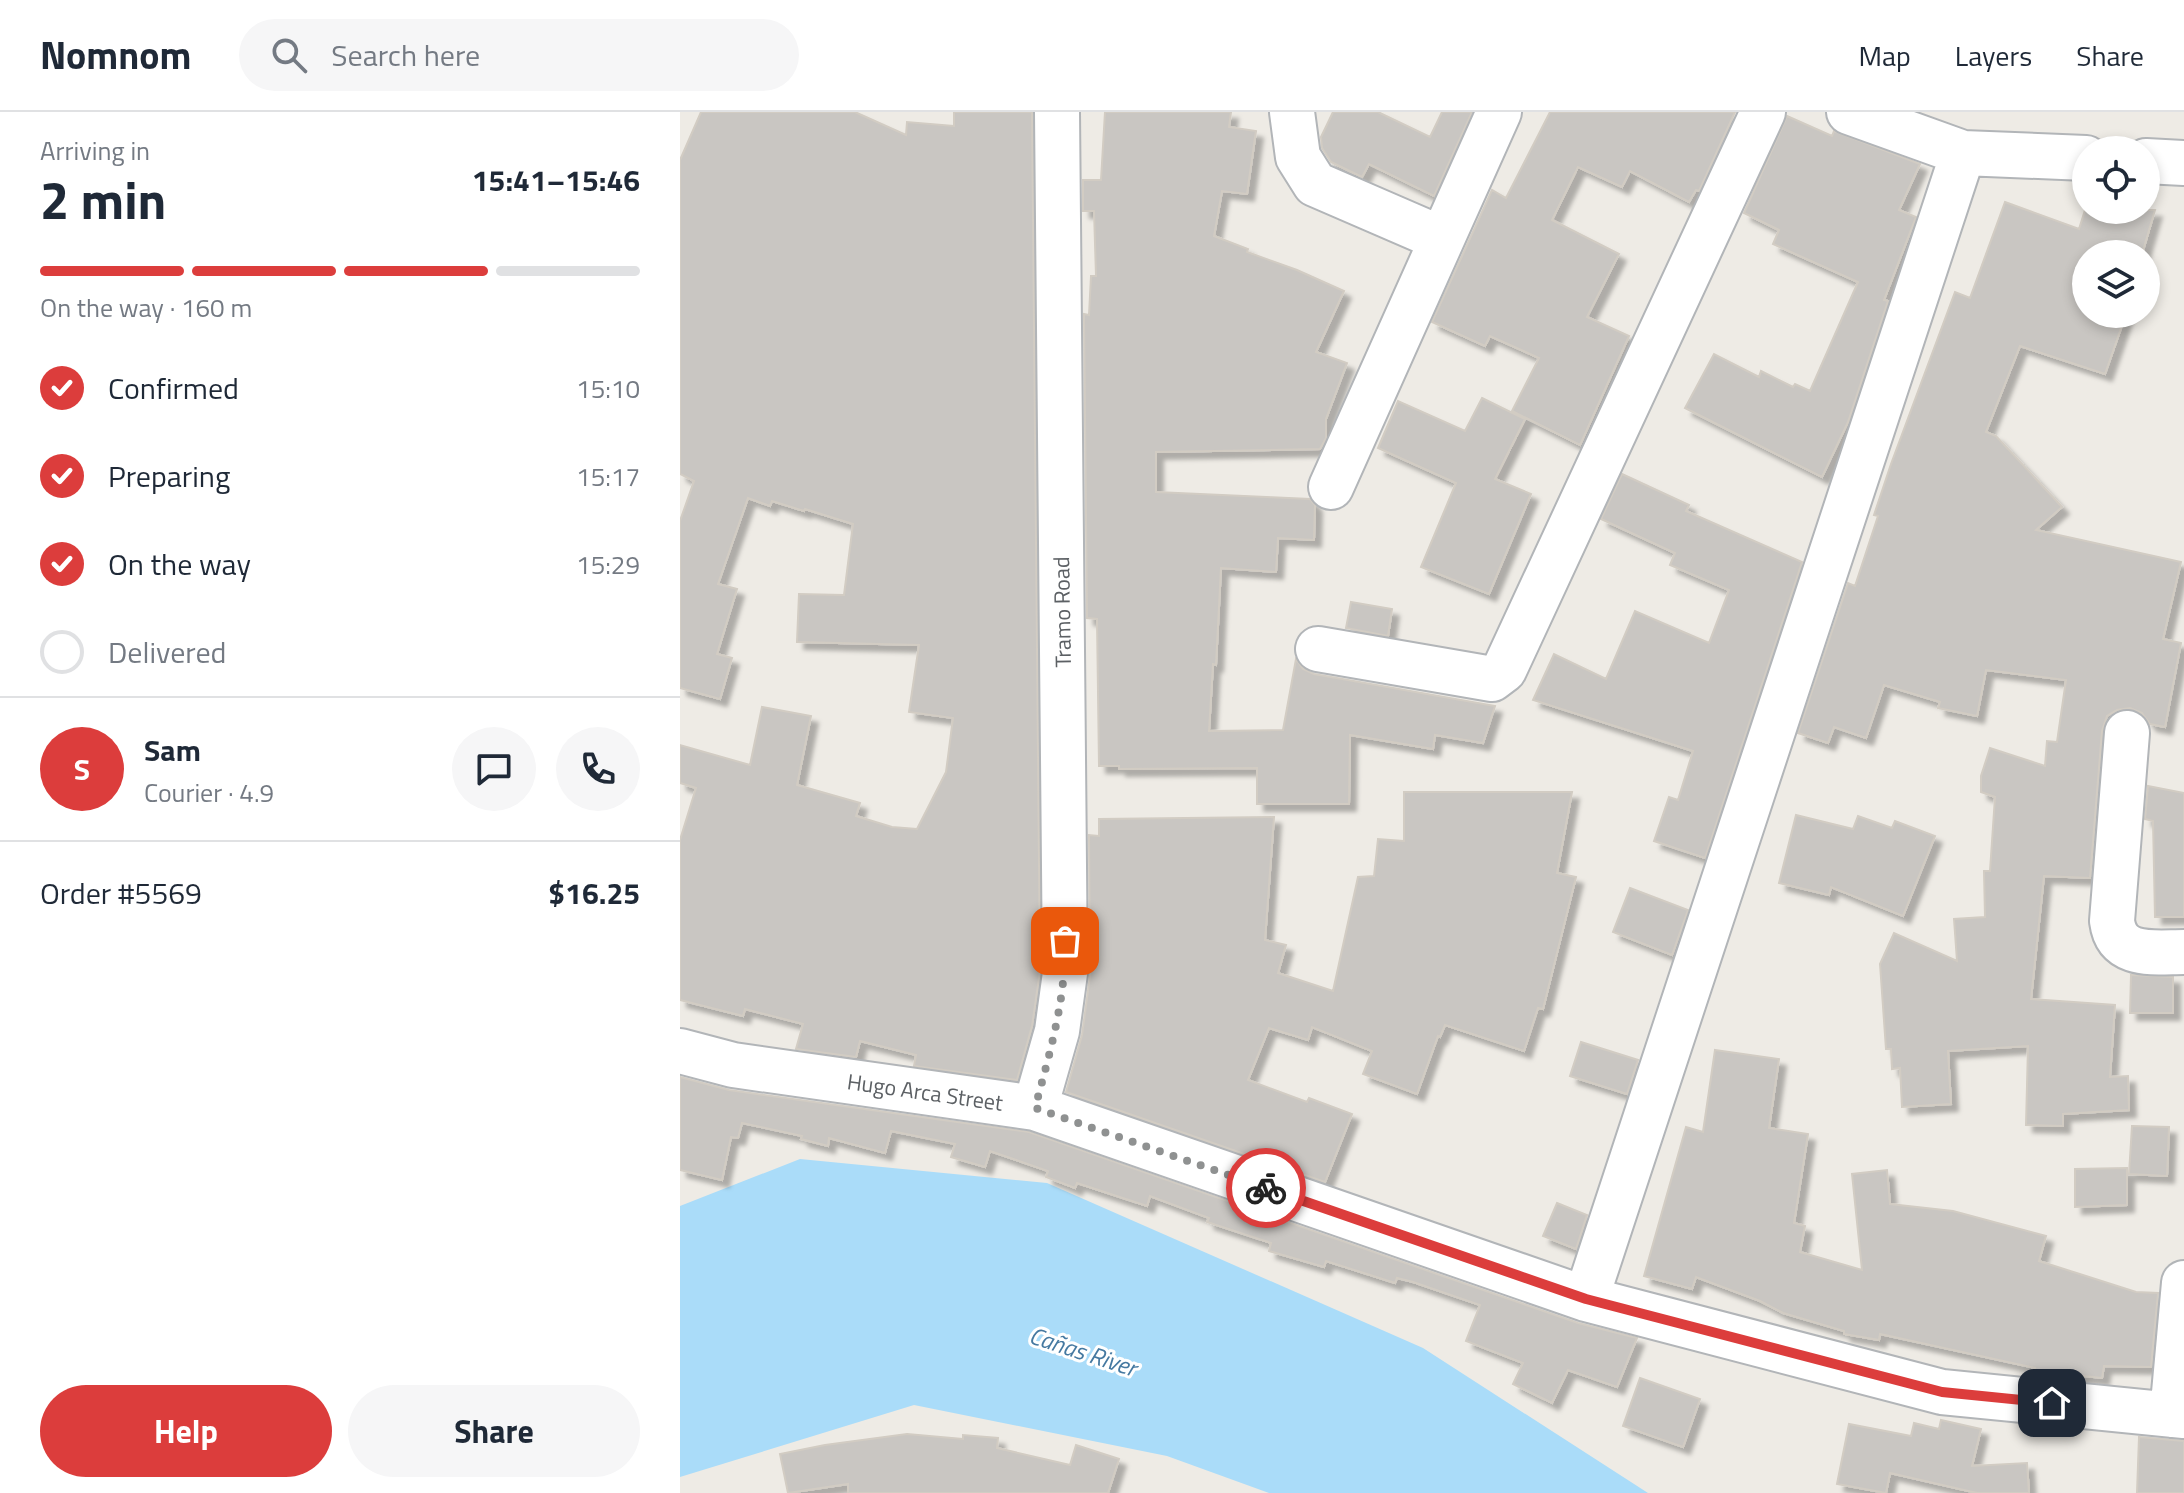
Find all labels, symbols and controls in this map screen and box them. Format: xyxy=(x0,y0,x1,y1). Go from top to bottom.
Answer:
search box xyxy=(239,19,799,91)
text: Nomnom xyxy=(40,26,191,84)
text: Search here xyxy=(331,32,480,78)
icon: search xyxy=(267,33,311,77)
text: Map xyxy=(1858,34,1911,77)
text: Layers xyxy=(1955,34,2032,77)
text: Share xyxy=(2076,34,2144,77)
text: Arriving in xyxy=(40,131,150,170)
map controls xyxy=(2072,136,2160,328)
button: locate xyxy=(2072,136,2160,224)
text: 15:41–15:46 xyxy=(472,157,640,203)
text: 2 min xyxy=(40,160,166,239)
button: layers xyxy=(2072,240,2160,328)
text: On the way · 160 m xyxy=(40,288,252,327)
text: Confirmed xyxy=(108,365,239,411)
icon: check xyxy=(40,366,84,410)
text: 15:10 xyxy=(576,369,640,408)
text: Preparing xyxy=(108,453,230,499)
icon: check xyxy=(40,454,84,498)
text: 15:17 xyxy=(576,457,640,496)
text: On the way xyxy=(108,541,251,587)
icon: check xyxy=(40,542,84,586)
text: 15:29 xyxy=(576,545,640,584)
street label: Tramo Road xyxy=(1044,556,1080,668)
text: Delivered xyxy=(108,629,226,675)
text: Sam xyxy=(144,727,201,773)
button: chat xyxy=(452,727,536,811)
button: phone xyxy=(556,727,640,811)
text: S xyxy=(74,746,90,792)
text: Courier · 4.9 xyxy=(144,773,274,812)
text: Order #5569 xyxy=(40,870,202,916)
text: $16.25 xyxy=(548,870,640,916)
pin xyxy=(1031,907,1099,975)
icon: bag xyxy=(1043,919,1087,963)
street label: Hugo Arca Street xyxy=(845,1064,1005,1120)
courier xyxy=(1226,1148,1306,1228)
icon: bike xyxy=(1244,1166,1288,1210)
water label: Cañas River xyxy=(1025,1317,1145,1386)
pin xyxy=(2018,1369,2086,1437)
icon: home xyxy=(2030,1381,2074,1425)
button: Help xyxy=(40,1385,332,1477)
button: Share xyxy=(348,1385,640,1477)

